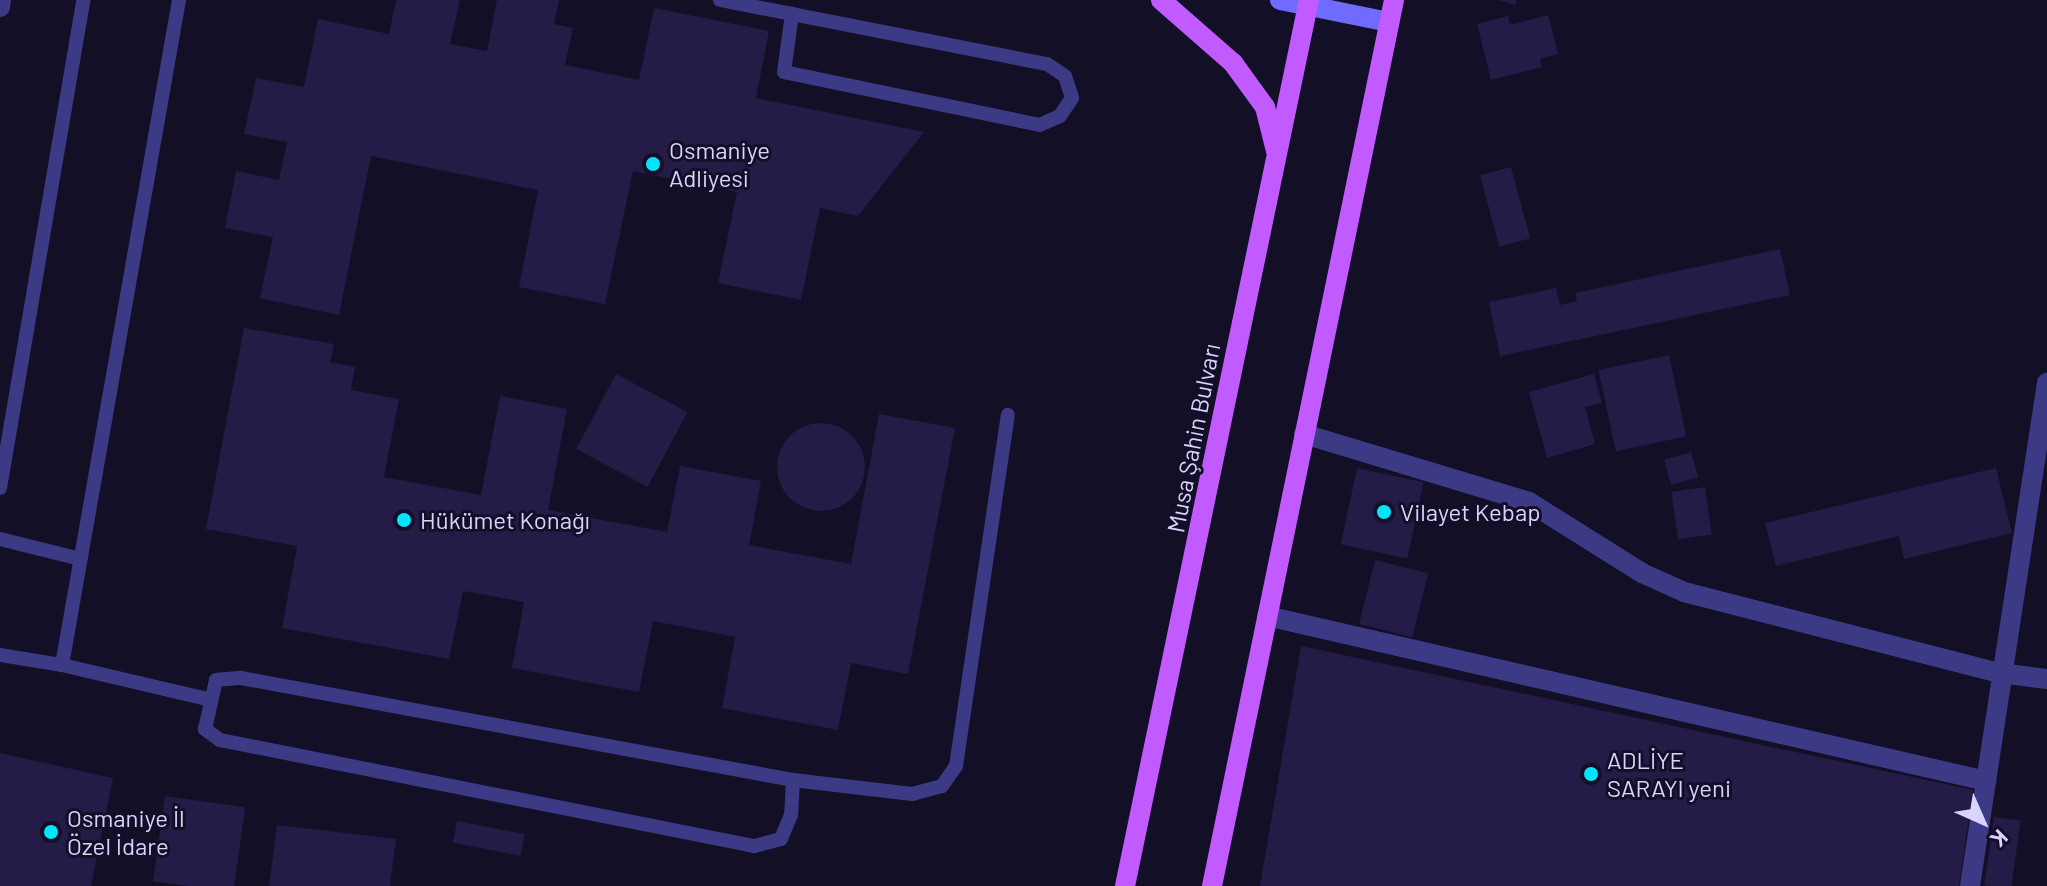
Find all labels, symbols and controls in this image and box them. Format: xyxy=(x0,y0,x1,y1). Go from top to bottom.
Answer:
place label: Osmaniye Adliyesi xyxy=(669,136,770,192)
marker: Osmaniye Adliyesi xyxy=(644,155,662,173)
street label: Musa Şahin Bulvarı xyxy=(1161,341,1225,535)
place label: Vilayet Kebap xyxy=(1400,498,1540,526)
marker: Vilayet Kebap xyxy=(1375,503,1393,521)
place label: Hükümet Konağı xyxy=(420,506,590,534)
marker: Hükümet Konağı xyxy=(395,511,413,529)
place label: ADLİYE SARAYI yeni xyxy=(1607,746,1731,802)
marker: ADLİYE SARAYI yeni xyxy=(1582,765,1600,783)
north arrow xyxy=(1943,782,2023,862)
place label: Osmaniye İl Özel İdare xyxy=(67,804,185,860)
marker: Osmaniye İl Özel İdare xyxy=(42,823,60,841)
text: K xyxy=(1986,825,2014,853)

